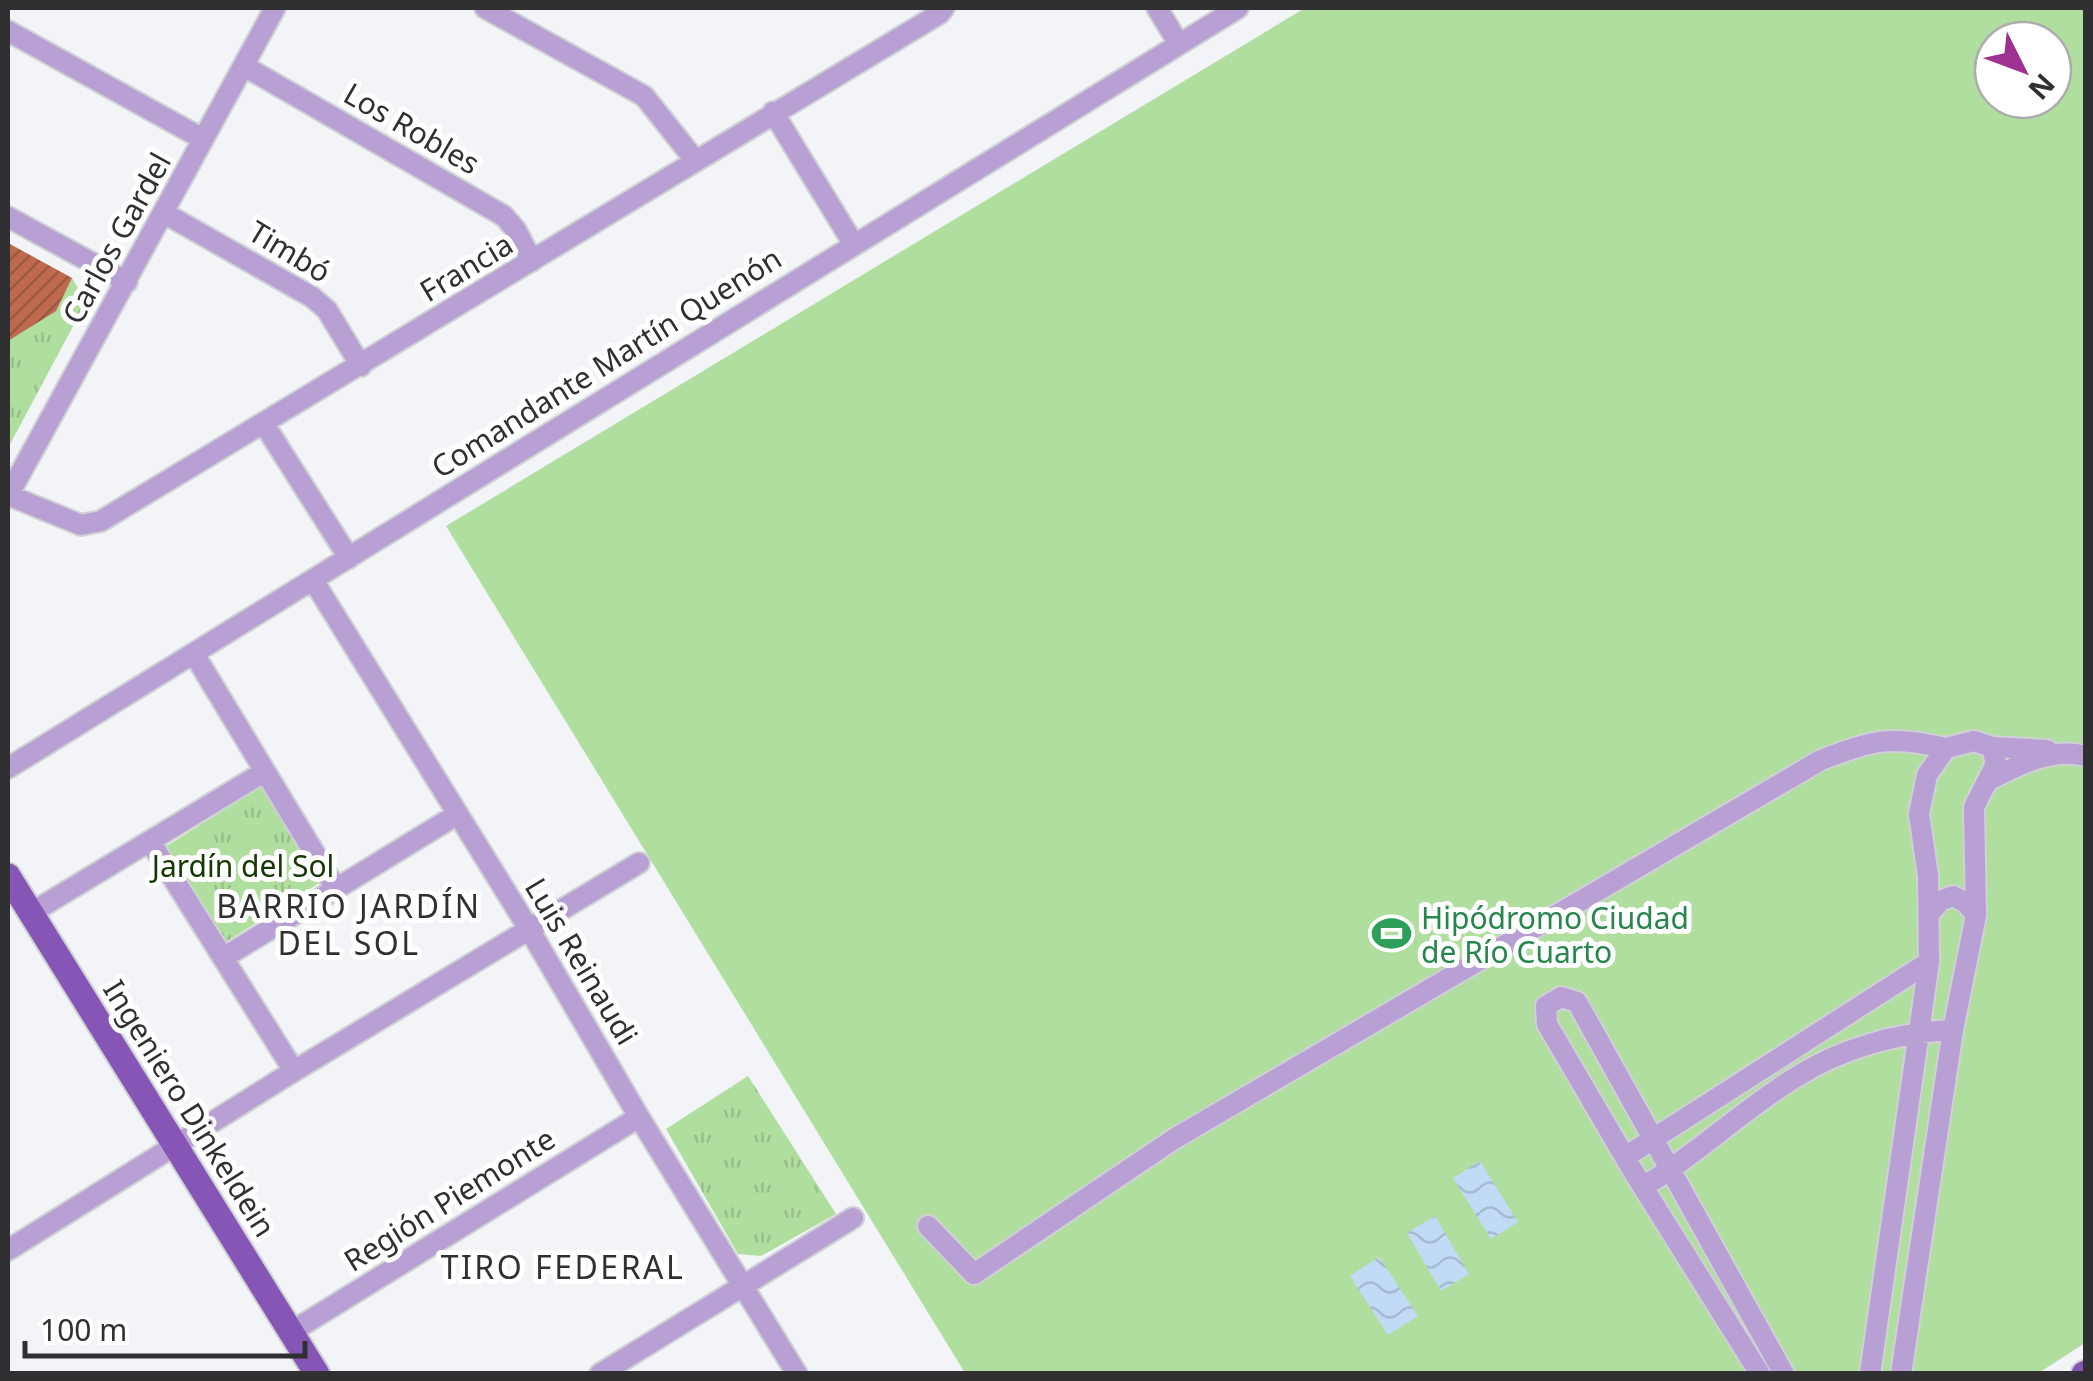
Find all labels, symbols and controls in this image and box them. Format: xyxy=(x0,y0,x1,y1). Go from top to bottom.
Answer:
north arrow xyxy=(1973,20,2073,120)
text: N xyxy=(2021,66,2064,109)
street label: Los Robles xyxy=(337,73,487,183)
street label: Carlos Gardel xyxy=(52,145,180,331)
street label: Timbó xyxy=(241,210,339,292)
street label: Francia xyxy=(412,223,520,311)
street label: Comandante Martín Quenón xyxy=(423,237,789,487)
park label: Jardín del Sol xyxy=(149,845,334,886)
street label: Luis Reinaudi xyxy=(516,870,648,1052)
district label: BARRIO JARDÍN DEL SOL xyxy=(216,884,482,964)
place label: Hipódromo Ciudad de Río Cuarto xyxy=(1421,897,1689,972)
sports icon: Hipódromo Ciudad de Río Cuarto xyxy=(1370,913,1412,955)
street label: Ingeniero Dinkeldein xyxy=(94,972,286,1244)
street label: Región Piemonte xyxy=(336,1118,562,1280)
district label: TIRO FEDERAL xyxy=(441,1245,685,1288)
scale bar xyxy=(25,1296,305,1358)
text: 100 m xyxy=(40,1309,127,1350)

